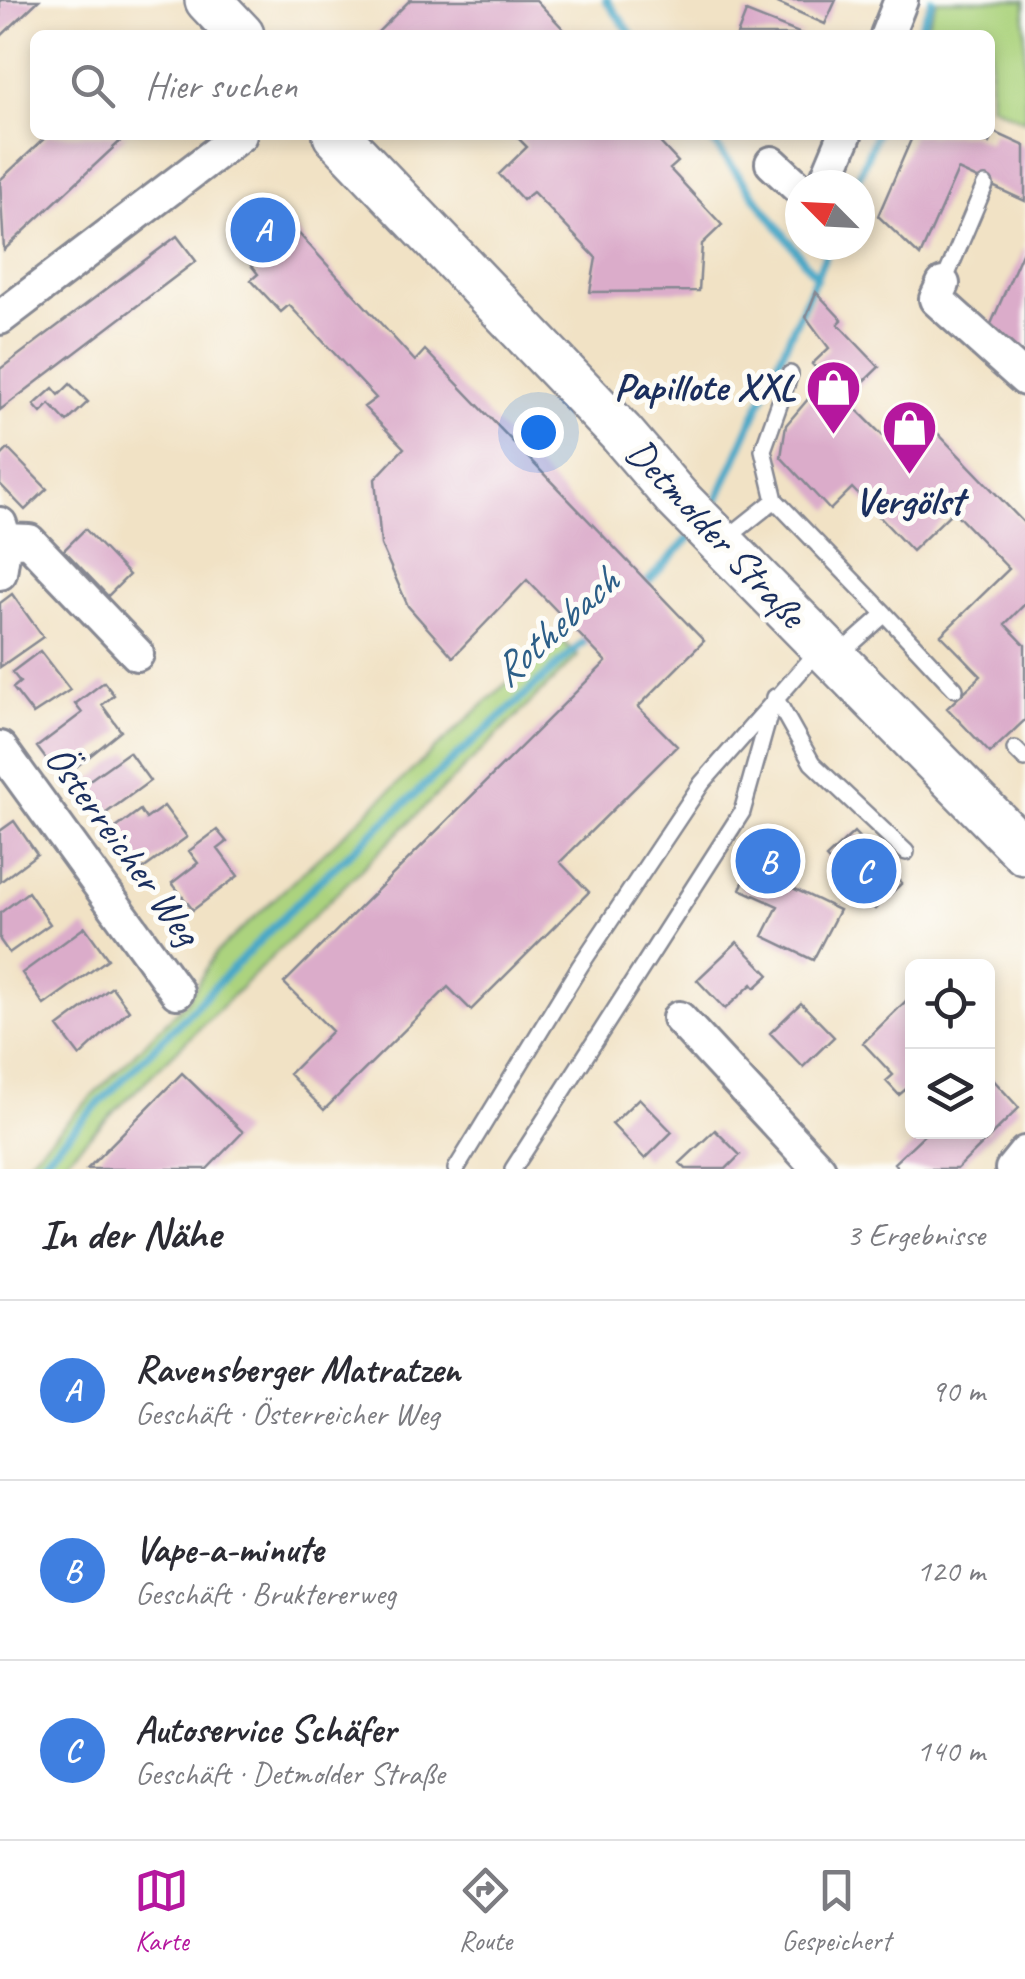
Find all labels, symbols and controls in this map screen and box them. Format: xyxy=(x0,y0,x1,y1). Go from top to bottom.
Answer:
search box xyxy=(30,30,995,140)
icon: search xyxy=(65,58,120,113)
text: Hier suchen xyxy=(145,62,297,109)
north arrow xyxy=(785,170,875,260)
pin: A xyxy=(230,192,296,268)
shop icon: Papillote XXL xyxy=(804,357,864,436)
place label: Papillote XXL xyxy=(614,362,797,412)
shop icon: Vergölst xyxy=(879,397,939,476)
your location xyxy=(513,407,564,458)
street label: Detmolder Straße xyxy=(615,428,819,640)
place label: Vergölst xyxy=(854,476,969,526)
water label: Rothebach xyxy=(480,554,632,698)
street label: Österreicher Weg xyxy=(34,736,214,957)
pin: B xyxy=(736,824,800,898)
pin: C xyxy=(832,834,896,908)
map controls xyxy=(905,959,995,1139)
button: locate xyxy=(905,959,995,1049)
button: layers xyxy=(905,1049,995,1139)
text: In der Nähe xyxy=(40,1208,221,1261)
text: 3 Ergebnisse xyxy=(846,1214,985,1255)
text: Ravensberger Matratzen xyxy=(135,1346,460,1393)
text: A xyxy=(64,1370,81,1411)
text: 90 m xyxy=(931,1370,985,1411)
text: Geschäft · Österreicher Weg xyxy=(135,1393,439,1434)
text: Vape-a-minute xyxy=(135,1526,323,1573)
text: B xyxy=(64,1550,81,1591)
text: 120 m xyxy=(916,1550,985,1591)
text: Geschäft · Bruktererweg xyxy=(135,1573,396,1614)
text: Autoservice Schäfer xyxy=(135,1706,396,1753)
text: C xyxy=(65,1730,80,1771)
text: 140 m xyxy=(916,1730,985,1771)
text: Geschäft · Detmolder Straße xyxy=(135,1753,445,1794)
tab: Karte xyxy=(134,1863,189,1958)
tab: Route xyxy=(458,1863,513,1958)
tab: Gespeichert xyxy=(782,1863,891,1958)

